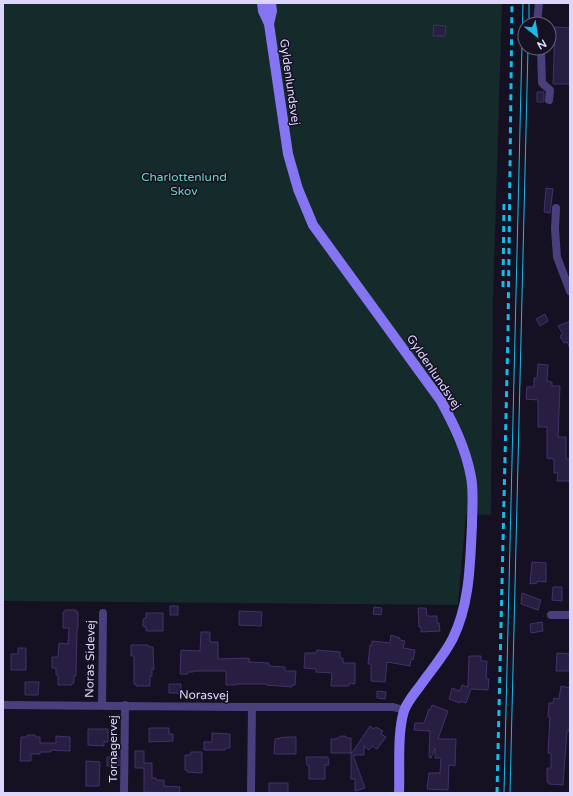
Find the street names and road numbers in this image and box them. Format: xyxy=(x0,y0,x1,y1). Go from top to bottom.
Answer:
street label: Gyldenlundsvej xyxy=(277,38,303,126)
street label: Gyldenlundsvej xyxy=(404,332,464,412)
street label: Noras Sidevej xyxy=(82,620,98,698)
street label: Norasvej xyxy=(179,688,229,702)
street label: Tornagervej xyxy=(106,715,120,783)

